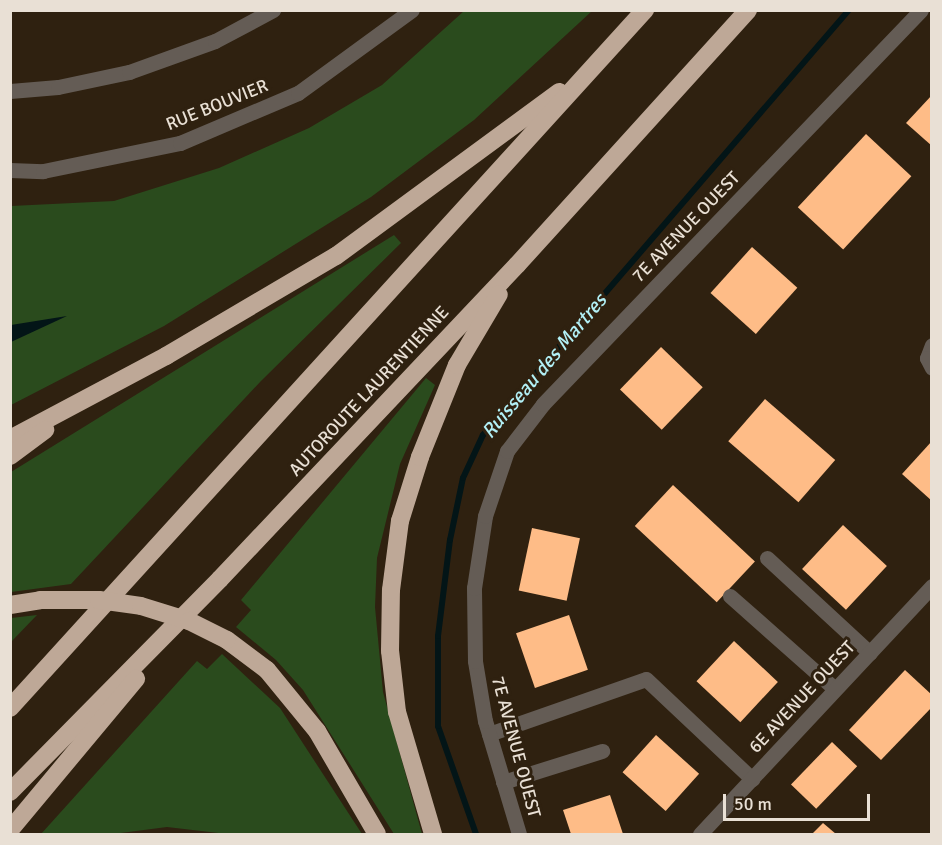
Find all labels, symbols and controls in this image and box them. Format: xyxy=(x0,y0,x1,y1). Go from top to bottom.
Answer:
street label: RUE BOUVIER xyxy=(163,75,271,135)
street label: 7E AVENUE OUEST xyxy=(628,167,744,287)
water label: Ruisseau des Martres xyxy=(477,289,611,443)
street label: AUTOROUTE LAURENTIENNE xyxy=(285,302,453,480)
street label: 6E AVENUE OUEST xyxy=(745,636,859,758)
street label: 7E AVENUE OUEST xyxy=(487,674,545,820)
scale bar xyxy=(726,782,873,820)
text: 50 m xyxy=(734,793,772,815)

